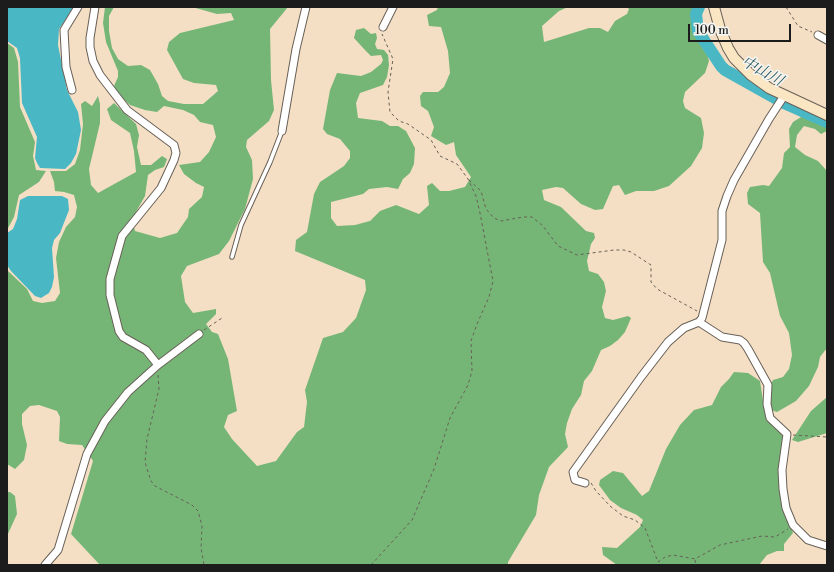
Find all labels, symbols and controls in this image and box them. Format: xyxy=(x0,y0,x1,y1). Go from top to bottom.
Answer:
scale bar xyxy=(690,16,793,42)
text: 100 m xyxy=(695,23,729,38)
water label: 中山川 xyxy=(738,53,786,91)

